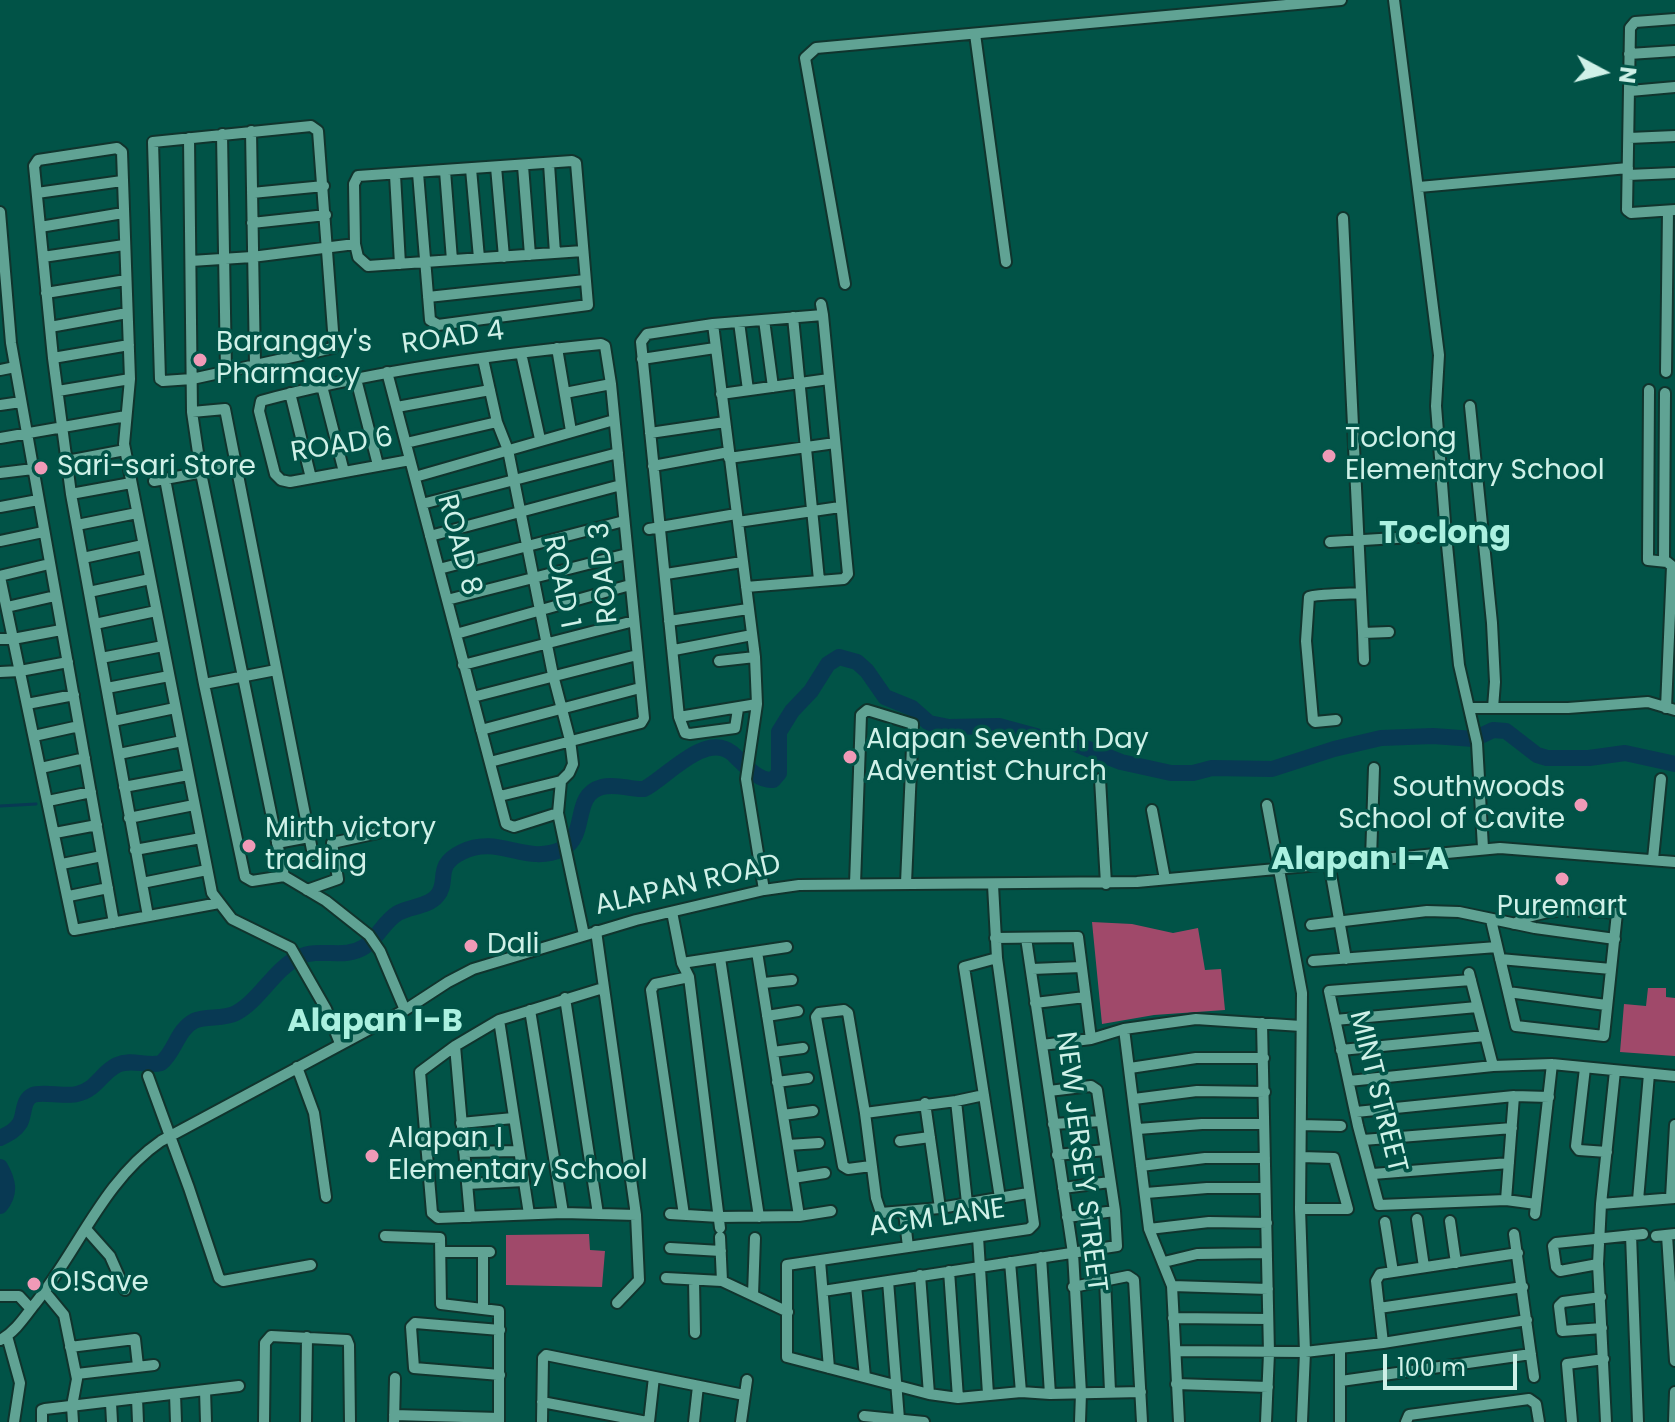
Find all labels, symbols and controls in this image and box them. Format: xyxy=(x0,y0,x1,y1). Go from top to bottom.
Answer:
north arrow xyxy=(1563,32,1643,112)
text: N xyxy=(1611,65,1644,85)
street label: ROAD 4 xyxy=(400,315,506,363)
place label: Barangay's Pharmacy xyxy=(216,327,372,393)
marker: Barangay's Pharmacy xyxy=(191,351,209,369)
street label: ROAD 6 xyxy=(289,421,395,471)
place label: Toclong Elementary School xyxy=(1345,423,1605,489)
marker: Toclong Elementary School xyxy=(1320,447,1338,465)
place label: Sari-sari Store xyxy=(57,451,256,485)
marker: Sari-sari Store xyxy=(32,459,50,477)
street label: ROAD 8 xyxy=(428,491,488,599)
district label: Toclong xyxy=(1379,516,1511,554)
street label: ROAD 3 xyxy=(584,521,626,625)
street label: ROAD 1 xyxy=(535,533,585,631)
place label: Alapan Seventh Day Adventist Church xyxy=(866,724,1149,790)
marker: Alapan Seventh Day Adventist Church xyxy=(841,748,859,766)
place label: Southwoods School of Cavite xyxy=(1338,772,1565,838)
marker: Southwoods School of Cavite xyxy=(1572,796,1590,814)
place label: Mirth victory trading xyxy=(265,813,436,879)
marker: Mirth victory trading xyxy=(240,837,258,855)
district label: Alapan I-A xyxy=(1271,842,1449,880)
street label: ALAPAN ROAD xyxy=(592,848,784,924)
marker: Puremart xyxy=(1553,870,1571,888)
place label: Puremart xyxy=(1497,891,1627,925)
place label: Dali xyxy=(487,929,539,963)
marker: Dali xyxy=(462,937,480,955)
district label: Alapan I-B xyxy=(287,1004,463,1042)
street label: MINT STREET xyxy=(1341,1008,1413,1176)
street label: NEW JERSEY STREET xyxy=(1047,1030,1113,1294)
place label: Alapan I Elementary School xyxy=(388,1123,648,1189)
marker: Alapan I Elementary School xyxy=(363,1147,381,1165)
street label: ACM LANE xyxy=(867,1193,1007,1245)
place label: O!Save xyxy=(50,1267,149,1301)
marker: O!Save xyxy=(25,1275,43,1293)
scale bar xyxy=(1387,1338,1521,1388)
text: 100 m xyxy=(1397,1351,1466,1384)

